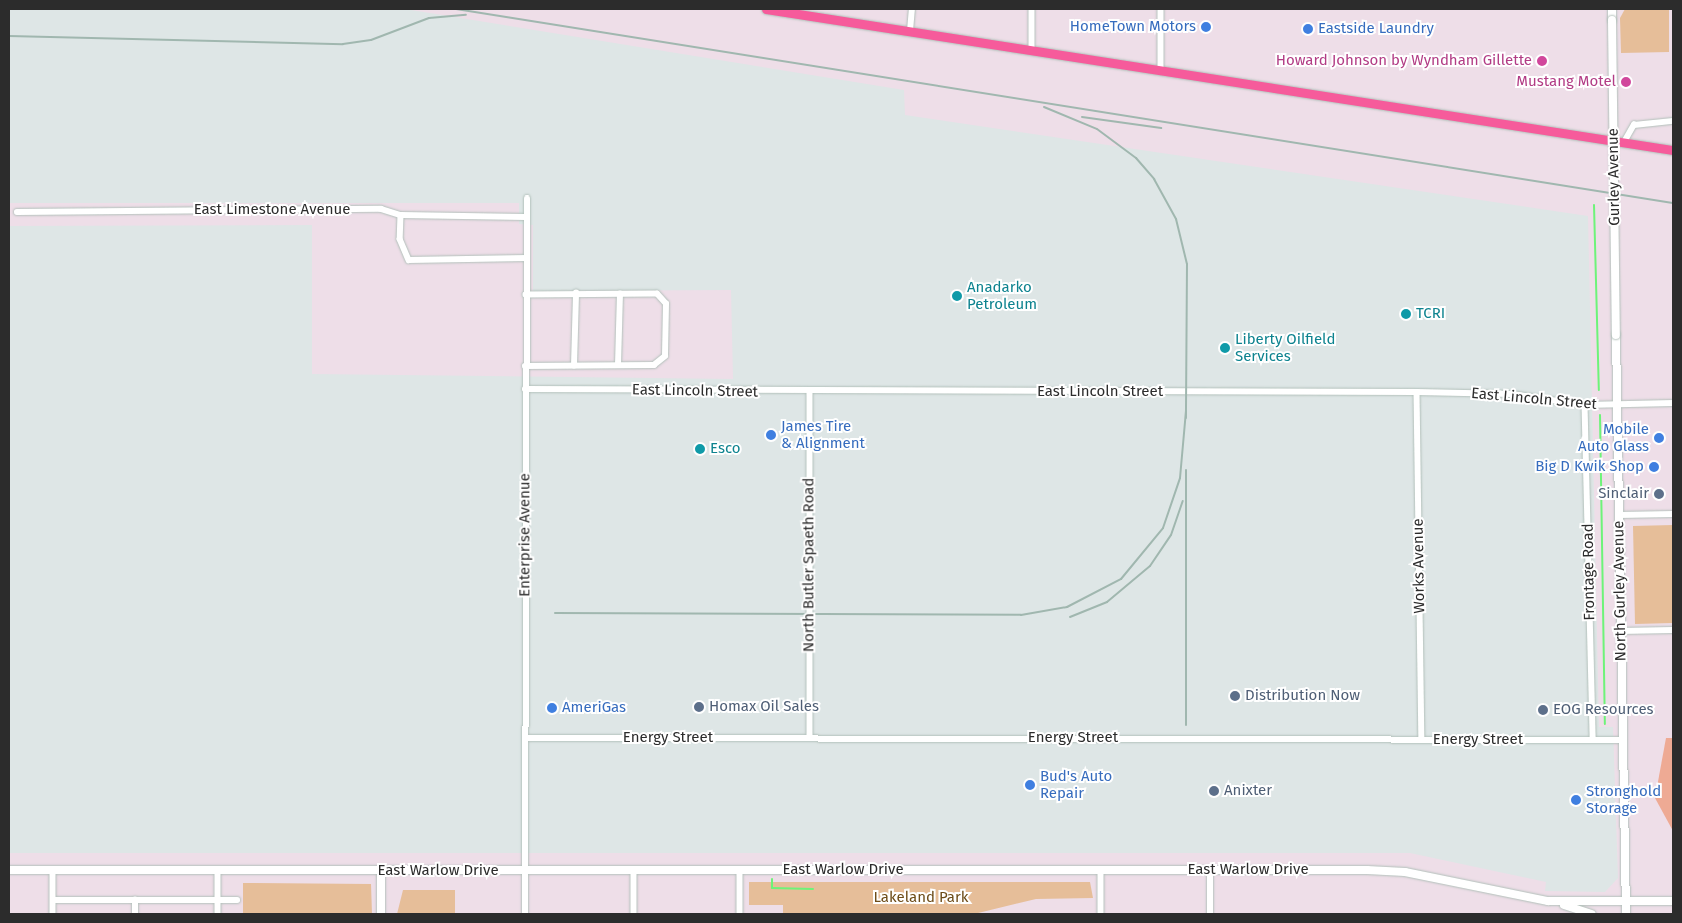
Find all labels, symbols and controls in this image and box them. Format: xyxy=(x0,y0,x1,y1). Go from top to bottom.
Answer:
place label: HomeTown Motors xyxy=(1070,18,1196,36)
place label: Eastside Laundry xyxy=(1318,20,1434,38)
marker: HomeTown Motors xyxy=(1200,21,1212,33)
marker: Eastside Laundry xyxy=(1302,23,1314,35)
place label: Howard Johnson by Wyndham Gillette xyxy=(1276,52,1532,70)
marker: Howard Johnson by Wyndham Gillette xyxy=(1536,55,1548,67)
place label: Mustang Motel xyxy=(1516,73,1616,91)
marker: Mustang Motel xyxy=(1620,76,1632,88)
street label: Gurley Avenue xyxy=(1604,128,1624,226)
street label: East Limestone Avenue xyxy=(194,201,350,219)
place label: Anadarko Petroleum xyxy=(967,278,1037,313)
marker: Anadarko Petroleum xyxy=(951,290,963,302)
place label: TCRI xyxy=(1416,305,1445,323)
marker: TCRI xyxy=(1400,308,1412,320)
place label: Liberty Oilfield Services xyxy=(1235,330,1335,365)
marker: Liberty Oilfield Services xyxy=(1219,342,1231,354)
street label: East Lincoln Street xyxy=(632,381,758,401)
street label: East Lincoln Street xyxy=(1037,383,1163,401)
street label: East Lincoln Street xyxy=(1470,385,1598,413)
place label: James Tire & Alignment xyxy=(781,417,865,452)
place label: Mobile Auto Glass xyxy=(1578,420,1649,455)
marker: James Tire & Alignment xyxy=(765,429,777,441)
marker: Mobile Auto Glass xyxy=(1653,432,1665,444)
place label: Esco xyxy=(710,440,741,458)
marker: Esco xyxy=(694,443,706,455)
place label: Big D Kwik Shop xyxy=(1535,458,1644,476)
marker: Big D Kwik Shop xyxy=(1648,461,1660,473)
street label: Enterprise Avenue xyxy=(516,473,534,597)
street label: North Butler Spaeth Road xyxy=(800,478,818,652)
place label: Sinclair xyxy=(1598,485,1649,503)
marker: Sinclair xyxy=(1653,488,1665,500)
street label: Works Avenue xyxy=(1409,518,1429,614)
street label: North Gurley Avenue xyxy=(1610,521,1630,661)
street label: Frontage Road xyxy=(1579,523,1599,621)
place label: Distribution Now xyxy=(1245,687,1360,705)
marker: Distribution Now xyxy=(1229,690,1241,702)
place label: Homax Oil Sales xyxy=(709,698,819,716)
place label: AmeriGas xyxy=(562,699,626,717)
marker: Homax Oil Sales xyxy=(693,701,705,713)
place label: EOG Resources xyxy=(1553,701,1654,719)
marker: AmeriGas xyxy=(546,702,558,714)
marker: EOG Resources xyxy=(1537,704,1549,716)
street label: Energy Street xyxy=(623,729,713,747)
street label: Energy Street xyxy=(1028,729,1118,747)
street label: Energy Street xyxy=(1433,731,1523,749)
place label: Bud's Auto Repair xyxy=(1040,767,1112,802)
marker: Bud's Auto Repair xyxy=(1024,779,1036,791)
place label: Anixter xyxy=(1224,782,1272,800)
place label: Stronghold Storage xyxy=(1586,782,1661,817)
marker: Anixter xyxy=(1208,785,1220,797)
marker: Stronghold Storage xyxy=(1570,794,1582,806)
street label: East Warlow Drive xyxy=(782,861,904,879)
street label: East Warlow Drive xyxy=(1187,861,1309,879)
street label: East Warlow Drive xyxy=(377,862,499,880)
park label: Lakeland Park xyxy=(874,889,968,907)

